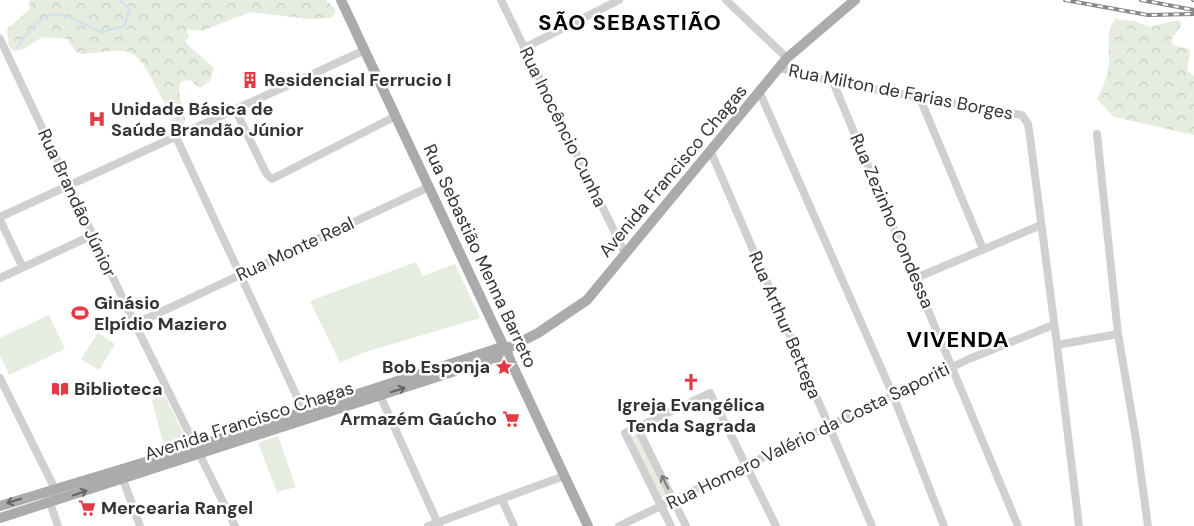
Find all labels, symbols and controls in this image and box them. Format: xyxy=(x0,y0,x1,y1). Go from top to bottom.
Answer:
district label: SÃO SEBASTIÃO xyxy=(538,8,722,37)
street label: Rua Inocêncio Cunha xyxy=(514,43,612,211)
street label: Rua Milton de Farias Borges xyxy=(787,58,1015,126)
place label: Residencial Ferrucio I xyxy=(264,68,451,92)
building icon: Residencial Ferrucio I xyxy=(240,70,260,90)
street label: Avenida Francisco Chagas xyxy=(594,80,752,262)
place label: Unidade Básica de Saúde Brandão Júnior xyxy=(111,97,304,142)
hospital icon: Unidade Básica de Saúde Brandão Júnior xyxy=(87,109,107,129)
street label: Rua Brandão Júnior xyxy=(32,125,122,281)
street label: Rua Zezinho Condessa xyxy=(844,130,940,312)
street label: Rua Sebastião Menna Barreto xyxy=(418,140,542,372)
street label: Rua Monte Real xyxy=(232,211,358,287)
street label: Rua Arthur Bettega xyxy=(743,248,827,402)
place label: Ginásio Elpídio Maziero xyxy=(94,291,227,336)
sports icon: Ginásio Elpídio Maziero xyxy=(70,303,90,323)
district label: VIVENDA xyxy=(906,325,1010,354)
place label: Bob Esponja xyxy=(382,355,490,379)
place icon: Bob Esponja xyxy=(494,357,514,377)
street label: Rua Homero Valério da Costa Saporiti xyxy=(662,357,954,515)
church icon: Igreja Evangélica Tenda Sagrada xyxy=(681,372,701,392)
street label: Avenida Francisco Chagas xyxy=(141,376,357,466)
place label: Biblioteca xyxy=(74,377,162,401)
library icon: Biblioteca xyxy=(50,379,70,399)
one-way arrow xyxy=(390,385,406,395)
place label: Igreja Evangélica Tenda Sagrada xyxy=(617,393,765,438)
place label: Armazém Gaúcho xyxy=(340,407,497,431)
supermarket icon: Armazém Gaúcho xyxy=(501,409,521,429)
one-way arrow xyxy=(660,475,669,490)
one-way arrow xyxy=(72,488,87,497)
place label: Mercearia Rangel xyxy=(101,496,253,520)
one-way arrow xyxy=(7,497,23,507)
supermarket icon: Mercearia Rangel xyxy=(77,498,97,518)

